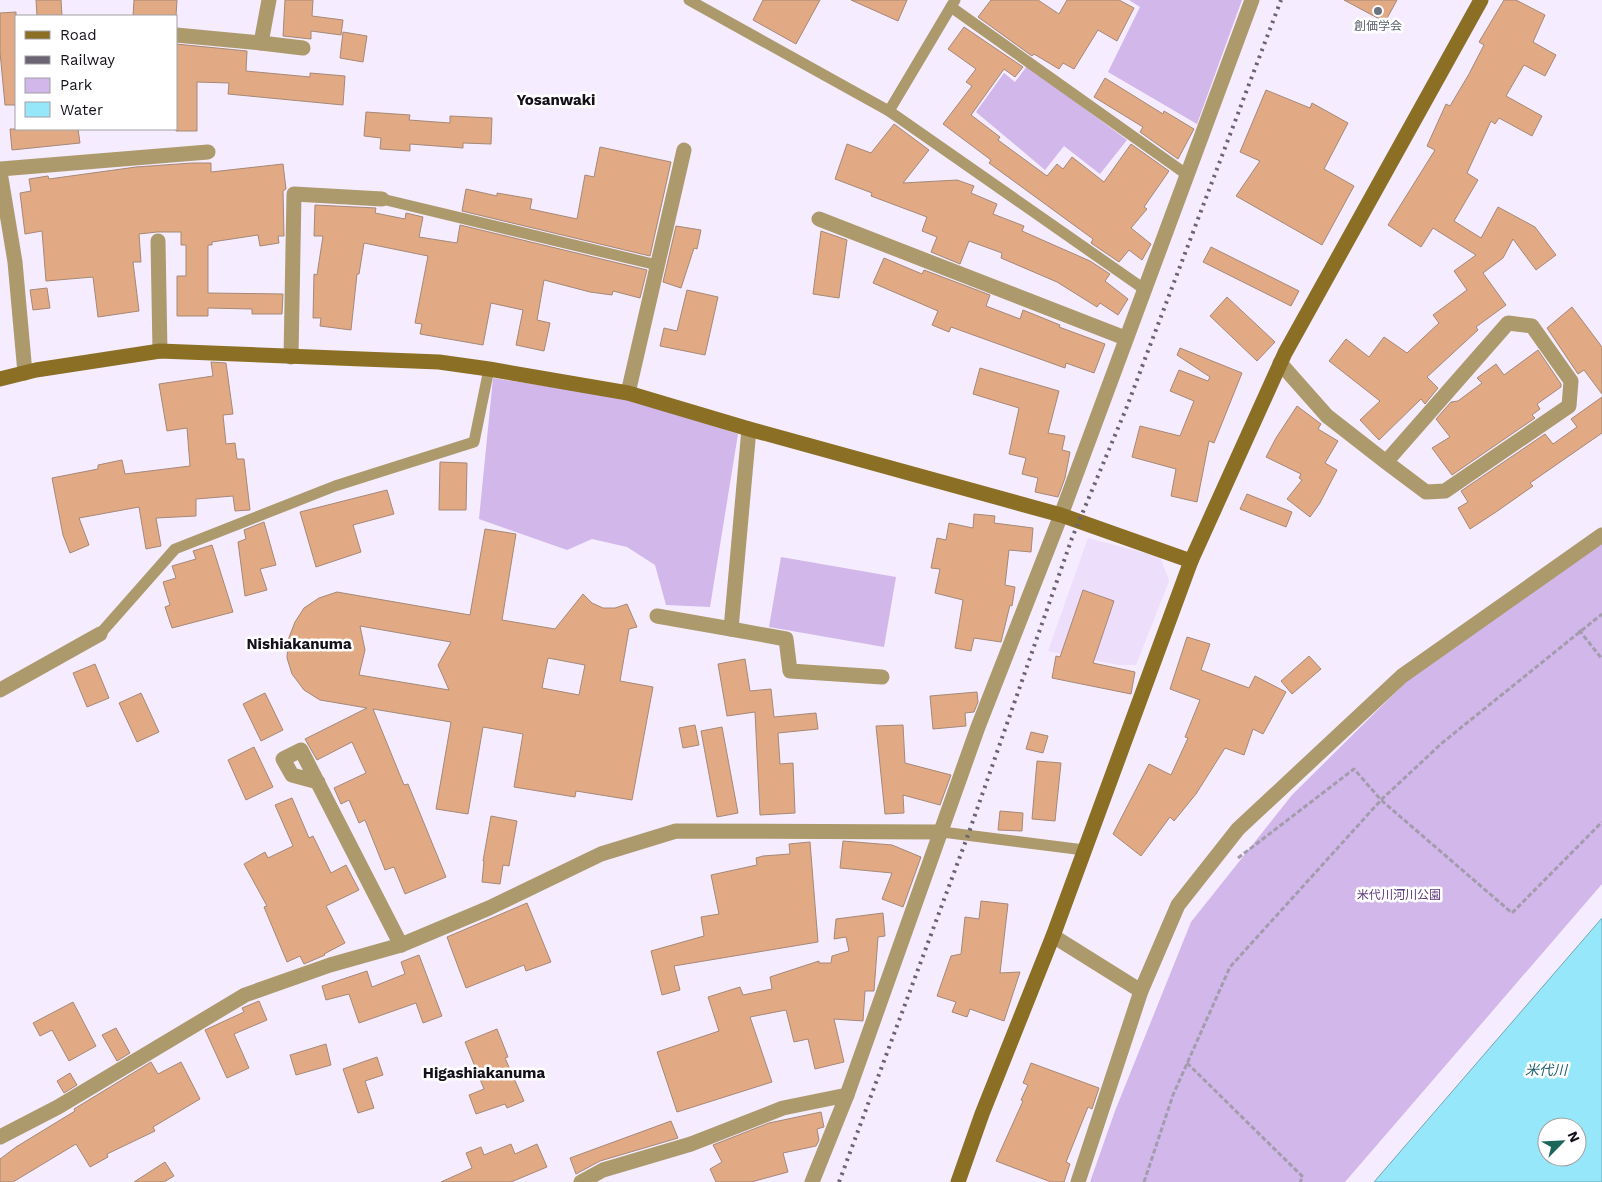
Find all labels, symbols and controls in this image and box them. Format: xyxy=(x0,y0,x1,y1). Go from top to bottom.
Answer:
marker: 創価学会 xyxy=(1372,5,1384,17)
legend xyxy=(15,15,178,130)
place label: 創価学会 xyxy=(1354,19,1402,33)
text: Road xyxy=(60,26,97,44)
text: Railway xyxy=(60,51,115,69)
text: Park xyxy=(60,76,93,94)
district label: Yosanwaki xyxy=(517,91,595,109)
text: Water xyxy=(60,101,103,119)
district label: Nishiakanuma xyxy=(246,635,352,653)
park label: 米代川河川公園 xyxy=(1357,888,1441,902)
water label: 米代川 xyxy=(1525,1062,1569,1078)
district label: Higashiakanuma xyxy=(423,1064,545,1082)
north arrow xyxy=(1537,1117,1587,1167)
text: N xyxy=(1564,1129,1583,1145)

